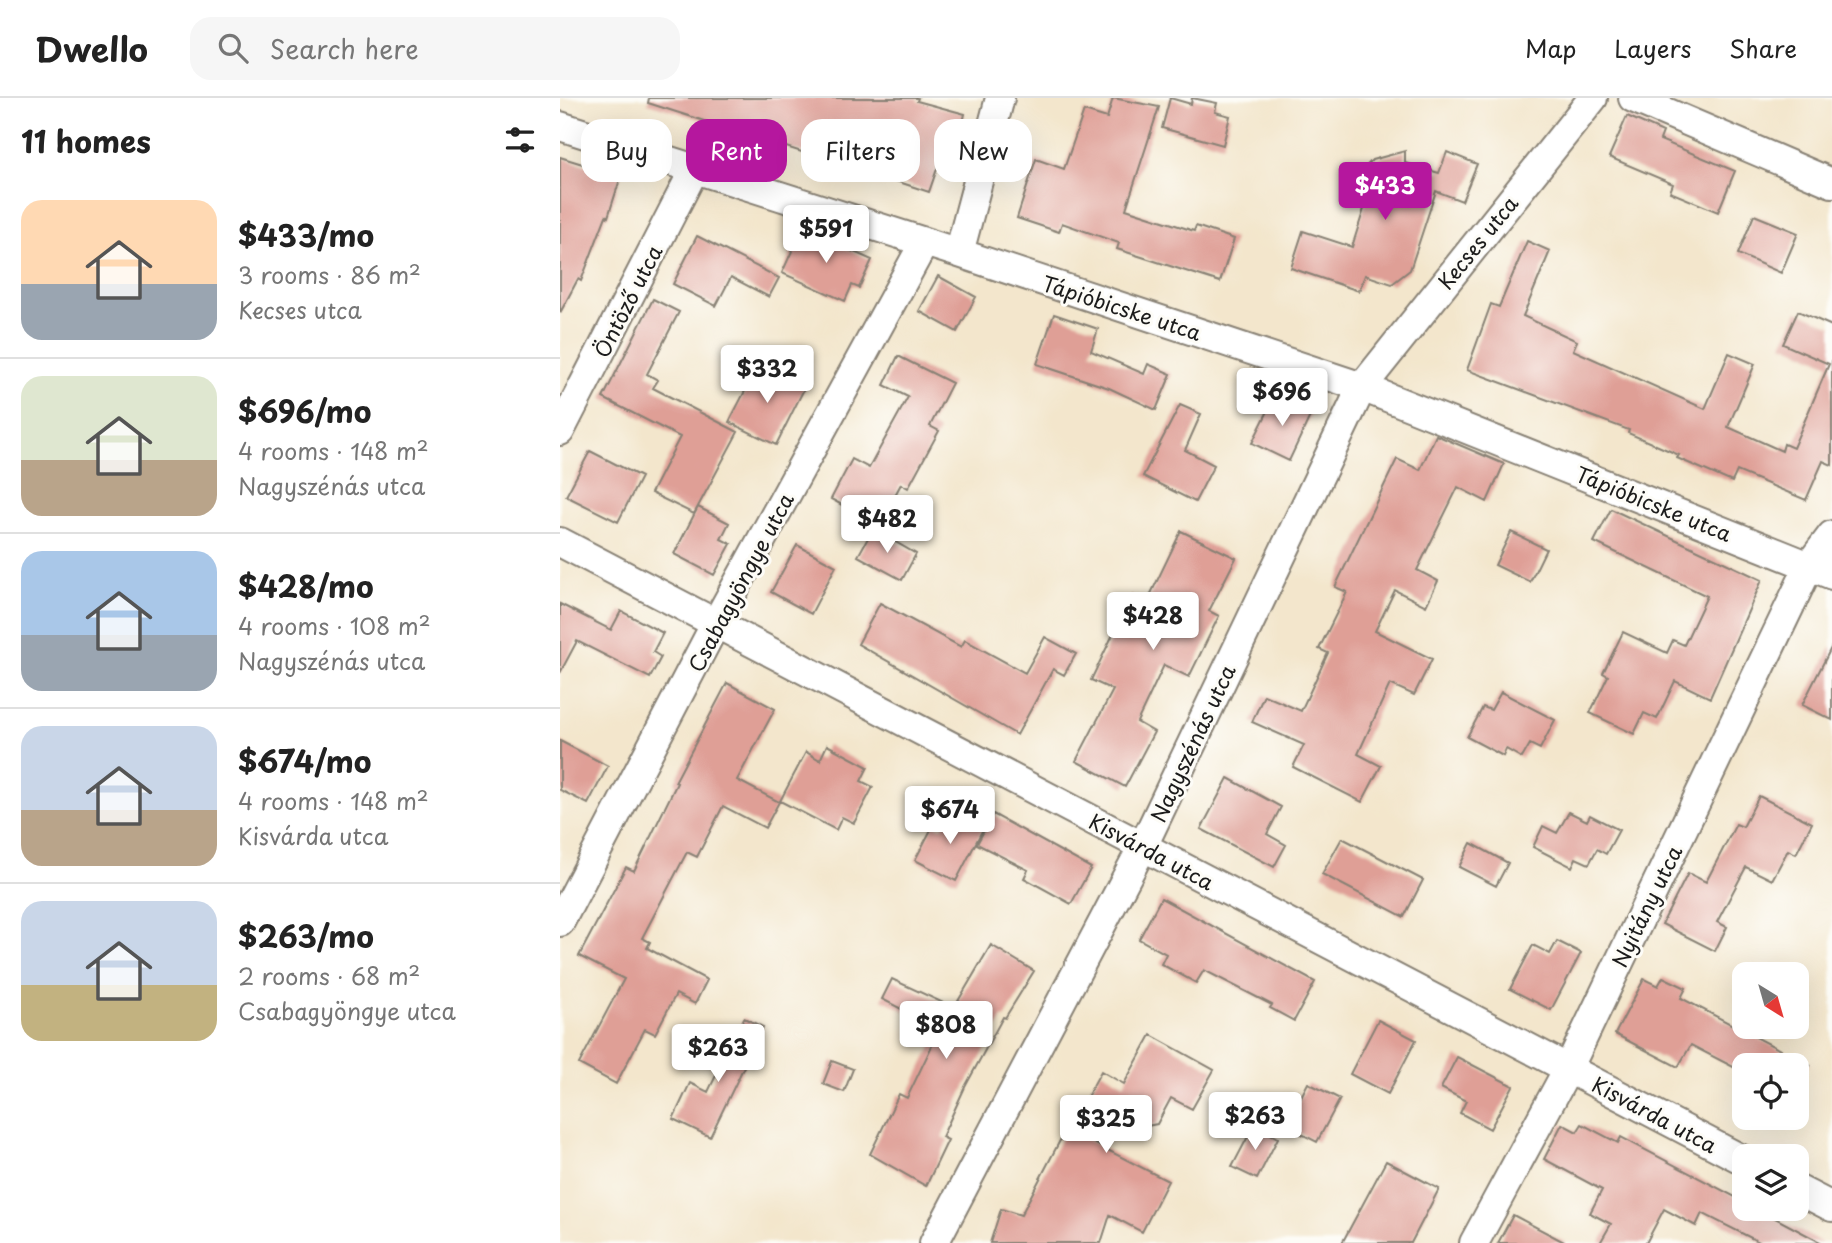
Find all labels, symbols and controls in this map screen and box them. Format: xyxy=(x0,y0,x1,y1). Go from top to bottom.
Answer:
search box xyxy=(190,17,680,80)
text: Dwello xyxy=(35,23,148,73)
icon: search xyxy=(214,29,252,67)
text: Search here xyxy=(270,29,419,68)
text: Map xyxy=(1525,30,1576,66)
text: Layers xyxy=(1614,30,1691,66)
text: Share xyxy=(1729,30,1797,66)
text: 11 homes xyxy=(21,118,151,163)
chip: Buy xyxy=(581,119,672,182)
chip: Rent xyxy=(686,119,787,182)
chip: Filters xyxy=(801,119,920,182)
chip: New xyxy=(934,119,1032,182)
icon: filters xyxy=(501,121,539,159)
pin: $433 xyxy=(1344,162,1426,222)
text: $433 xyxy=(1355,167,1415,202)
street label: Kecses utca xyxy=(1429,188,1525,296)
pin: $591 xyxy=(785,206,867,265)
text: $591 xyxy=(799,210,853,245)
text: $433/mo xyxy=(238,212,374,257)
icon: home xyxy=(77,228,161,312)
street label: Öntöző utca xyxy=(585,239,669,363)
text: 3 rooms · 86 m² xyxy=(238,257,421,292)
street label: Tápióbicske utca xyxy=(1038,266,1206,348)
text: Kecses utca xyxy=(238,292,362,327)
pin: $332 xyxy=(726,345,808,405)
text: $332 xyxy=(737,350,797,385)
pin: $696 xyxy=(1241,368,1323,428)
text: $696 xyxy=(1253,373,1311,408)
text: $696/mo xyxy=(238,388,372,433)
icon: home xyxy=(77,404,161,488)
text: 4 rooms · 148 m² xyxy=(238,433,429,468)
street label: Tápióbicske utca xyxy=(1571,457,1737,549)
text: Nagyszénás utca xyxy=(238,468,425,503)
street label: Csabagyöngye utca xyxy=(679,487,801,677)
pin: $482 xyxy=(846,496,928,555)
text: $482 xyxy=(857,500,917,535)
text: $428/mo xyxy=(238,563,374,608)
icon: home xyxy=(77,579,161,663)
pin: $428 xyxy=(1112,592,1194,652)
text: $428 xyxy=(1123,597,1183,632)
text: 4 rooms · 108 m² xyxy=(238,608,431,643)
text: Nagyszénás utca xyxy=(238,643,425,678)
street label: Nagyszénás utca xyxy=(1141,659,1243,827)
text: $674/mo xyxy=(238,738,371,783)
icon: home xyxy=(77,754,161,838)
text: 4 rooms · 148 m² xyxy=(238,783,429,818)
pin: $674 xyxy=(909,786,991,846)
text: $674 xyxy=(921,791,979,826)
street label: Kisvárda utca xyxy=(1084,805,1221,898)
text: Kisvárda utca xyxy=(238,818,389,853)
street label: Nyitány utca xyxy=(1603,840,1689,972)
text: $263/mo xyxy=(238,913,374,958)
icon: home xyxy=(77,929,161,1013)
text: 2 rooms · 68 m² xyxy=(238,958,420,993)
north arrow xyxy=(1732,962,1810,1040)
map controls xyxy=(1732,962,1809,1221)
text: Csabagyöngye utca xyxy=(238,993,456,1028)
pin: $808 xyxy=(905,1002,987,1061)
text: $808 xyxy=(916,1006,976,1041)
pin: $263 xyxy=(677,1024,759,1084)
text: $263 xyxy=(688,1029,748,1064)
button: locate xyxy=(1732,1053,1809,1130)
street label: Kisvárda utca xyxy=(1587,1068,1724,1161)
pin: $263 xyxy=(1214,1093,1296,1152)
pin: $325 xyxy=(1065,1096,1147,1155)
text: $263 xyxy=(1225,1097,1285,1132)
text: $325 xyxy=(1076,1100,1136,1135)
button: layers xyxy=(1732,1144,1809,1221)

